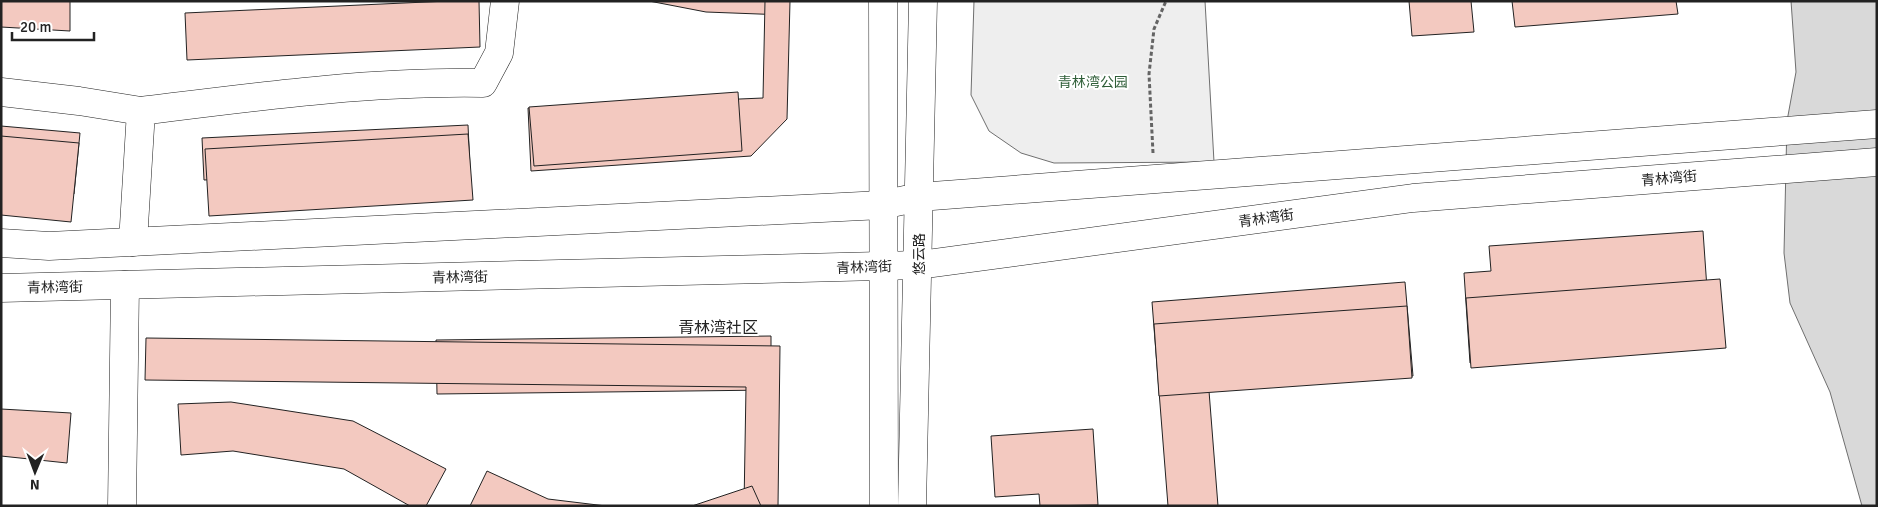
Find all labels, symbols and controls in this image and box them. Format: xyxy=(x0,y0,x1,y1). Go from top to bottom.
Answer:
scale bar xyxy=(12,10,95,42)
text: 20 m xyxy=(20,18,51,36)
park label: 青林湾公园 xyxy=(1058,74,1128,91)
street label: 青林湾街 xyxy=(1640,168,1698,189)
street label: 青林湾街 xyxy=(1237,206,1295,231)
street label: 悠云路 xyxy=(911,233,928,275)
street label: 青林湾街 xyxy=(836,258,892,277)
street label: 青林湾街 xyxy=(432,269,488,286)
street label: 青林湾街 xyxy=(27,279,83,296)
district label: 青林湾社区 xyxy=(678,318,758,338)
north arrow xyxy=(10,447,60,497)
text: N xyxy=(30,476,40,493)

